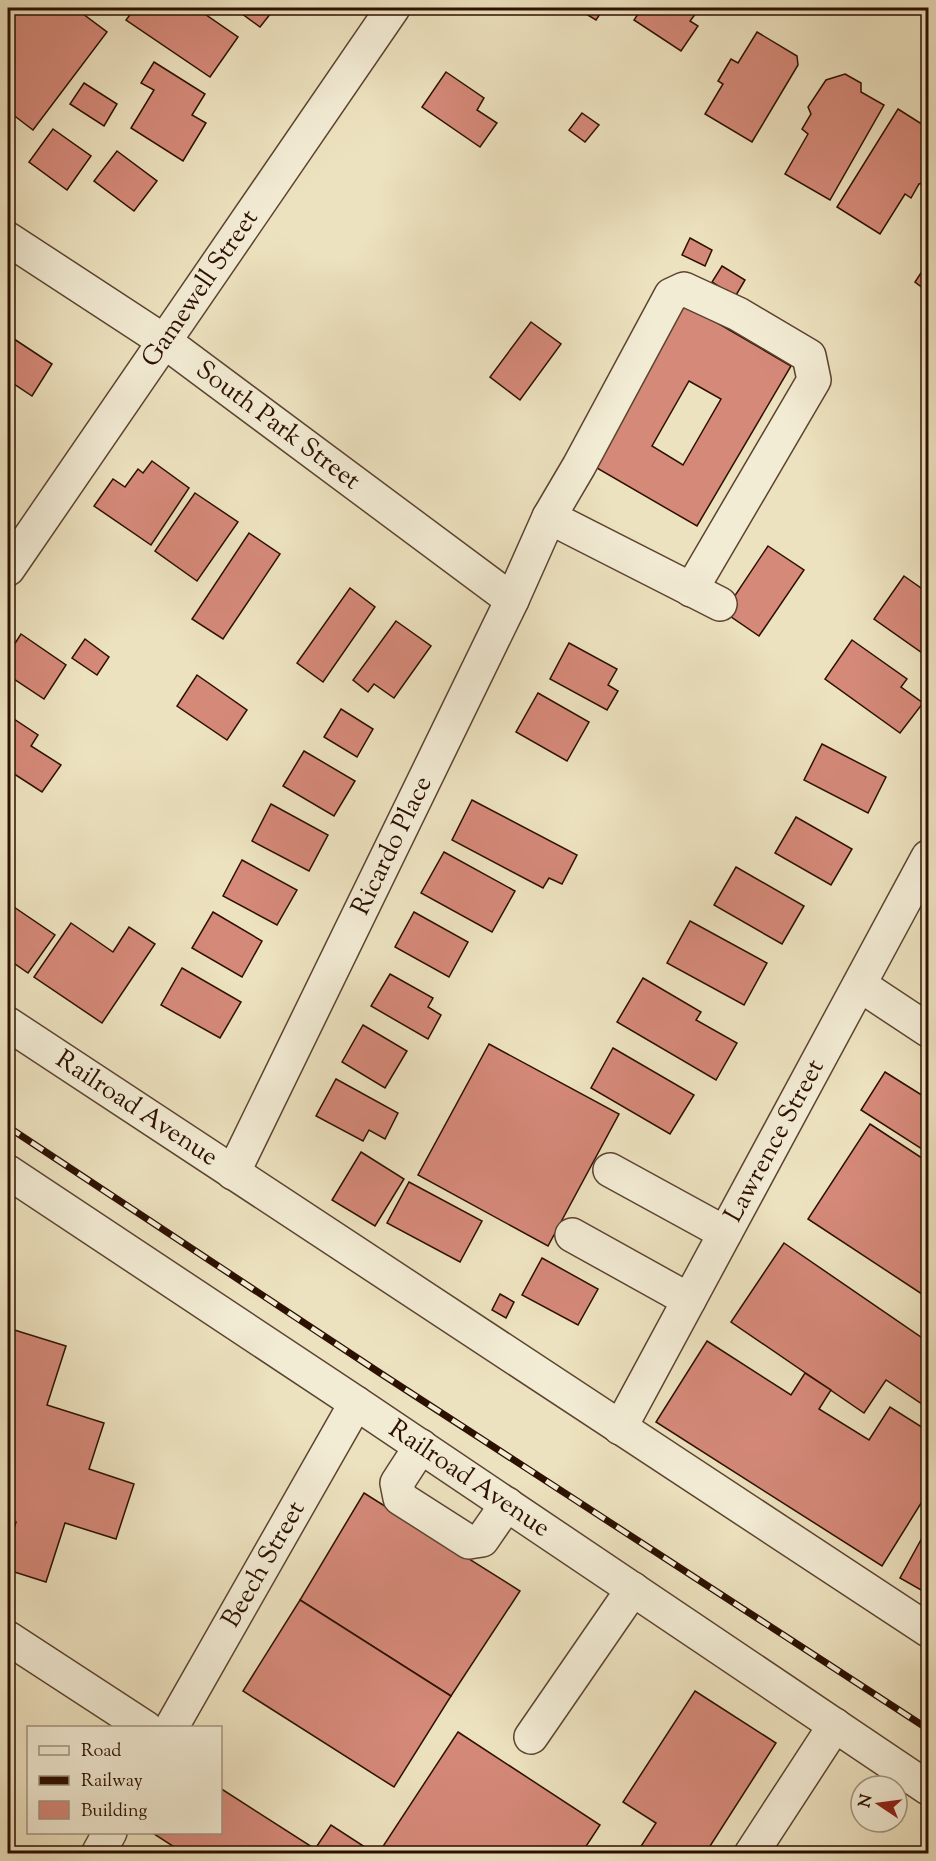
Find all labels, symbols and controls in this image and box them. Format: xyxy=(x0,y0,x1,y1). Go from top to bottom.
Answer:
street label: Gamewell Street xyxy=(133,202,268,375)
street label: South Park Street xyxy=(188,352,368,499)
street label: Ricardo Place xyxy=(343,770,442,922)
street label: Railroad Avenue xyxy=(48,1042,225,1176)
street label: Lawrence Street xyxy=(716,1053,834,1229)
street label: Railroad Avenue xyxy=(381,1411,557,1547)
street label: Beech Street xyxy=(213,1494,315,1635)
legend xyxy=(27,1726,222,1834)
text: Road xyxy=(81,1739,121,1765)
text: Railway xyxy=(81,1769,143,1795)
north arrow xyxy=(849,1774,909,1834)
text: N xyxy=(854,1792,880,1810)
text: Building xyxy=(81,1799,147,1825)

